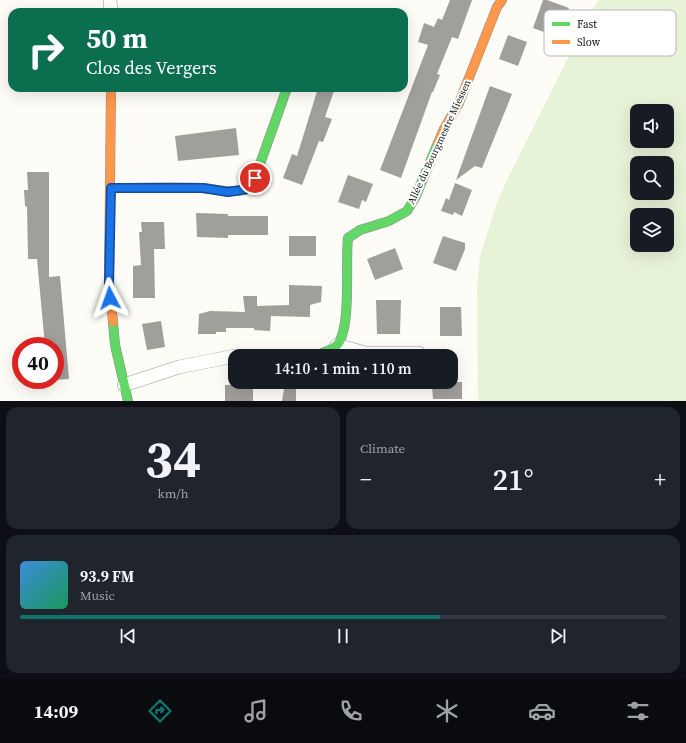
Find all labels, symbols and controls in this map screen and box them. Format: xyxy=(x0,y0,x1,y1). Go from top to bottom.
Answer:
legend xyxy=(544,10,676,56)
text: Fast xyxy=(577,17,597,32)
text: 50 m xyxy=(86,19,148,57)
icon: right xyxy=(20,24,72,76)
text: Slow xyxy=(577,35,601,50)
text: Clos des Vergers xyxy=(86,55,217,80)
street label: Allée du Bourgmestre Miessen xyxy=(404,78,474,206)
map controls xyxy=(630,104,674,252)
button: sound xyxy=(630,104,674,148)
button: search xyxy=(630,156,674,200)
pin xyxy=(238,161,272,195)
icon: arrive xyxy=(244,167,266,189)
button: layers xyxy=(630,208,674,252)
position arrow xyxy=(89,277,131,319)
speed limit sign: 40 xyxy=(12,337,64,389)
text: 14:10 · 1 min · 110 m xyxy=(275,358,411,379)
text: 34 xyxy=(145,423,201,494)
text: Climate xyxy=(360,440,405,457)
text: 21° xyxy=(492,459,534,500)
text: − xyxy=(360,464,372,494)
text: + xyxy=(654,464,666,494)
text: km/h xyxy=(158,485,188,502)
text: 93.9 FM xyxy=(80,566,134,587)
text: Music xyxy=(80,587,115,604)
icon: previous xyxy=(117,625,139,647)
icon: pause xyxy=(332,625,354,647)
icon: next xyxy=(547,625,569,647)
icon: directions xyxy=(146,697,174,725)
icon: music xyxy=(242,697,270,725)
icon: phone xyxy=(337,697,365,725)
icon: climate xyxy=(433,697,461,725)
icon: car xyxy=(528,697,556,725)
icon: filters xyxy=(624,697,652,725)
text: 14:09 xyxy=(34,699,78,724)

